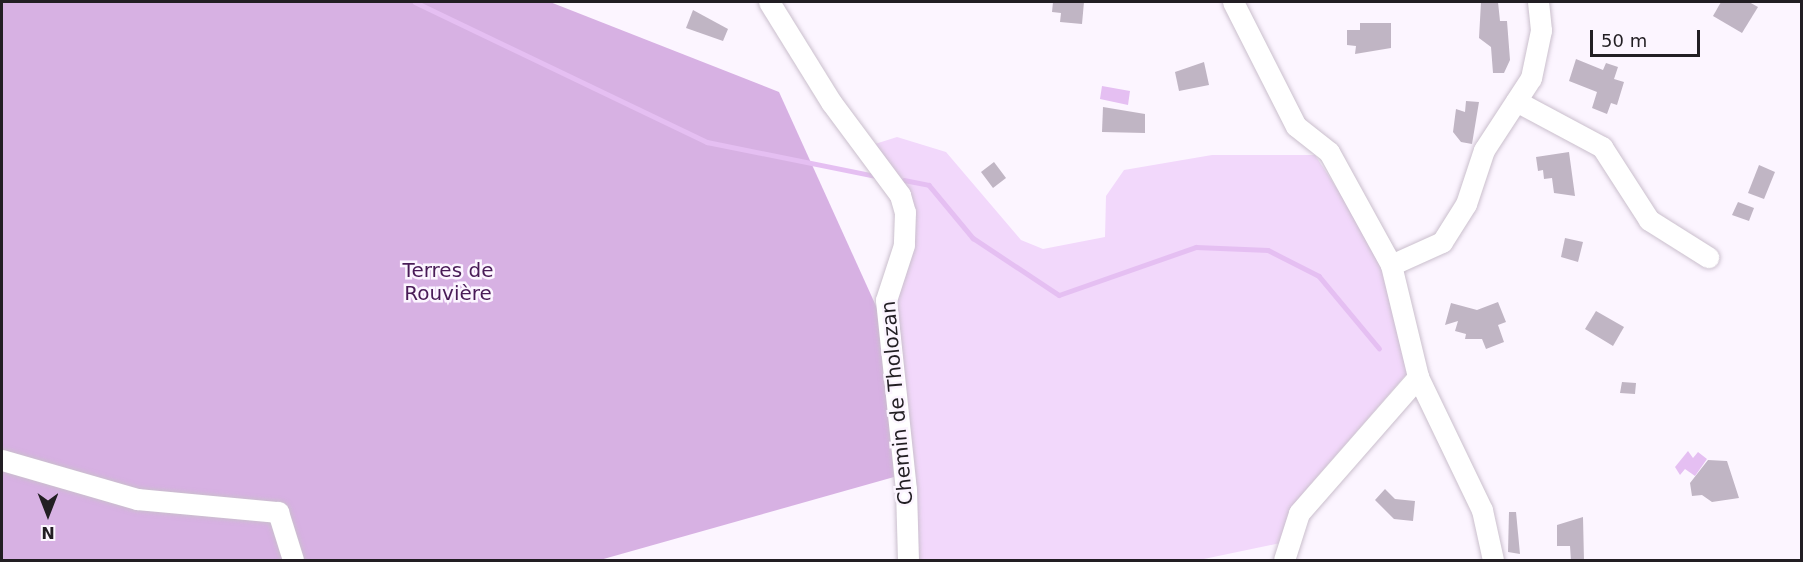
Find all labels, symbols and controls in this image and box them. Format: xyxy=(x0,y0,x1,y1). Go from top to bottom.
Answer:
scale bar xyxy=(1593,18,1702,56)
text: 50 m xyxy=(1601,30,1647,51)
park label: Terres de Rouvière xyxy=(403,258,493,305)
street label: Chemin de Tholozan xyxy=(876,300,918,506)
north arrow xyxy=(18,484,78,544)
text: N xyxy=(41,523,55,542)

